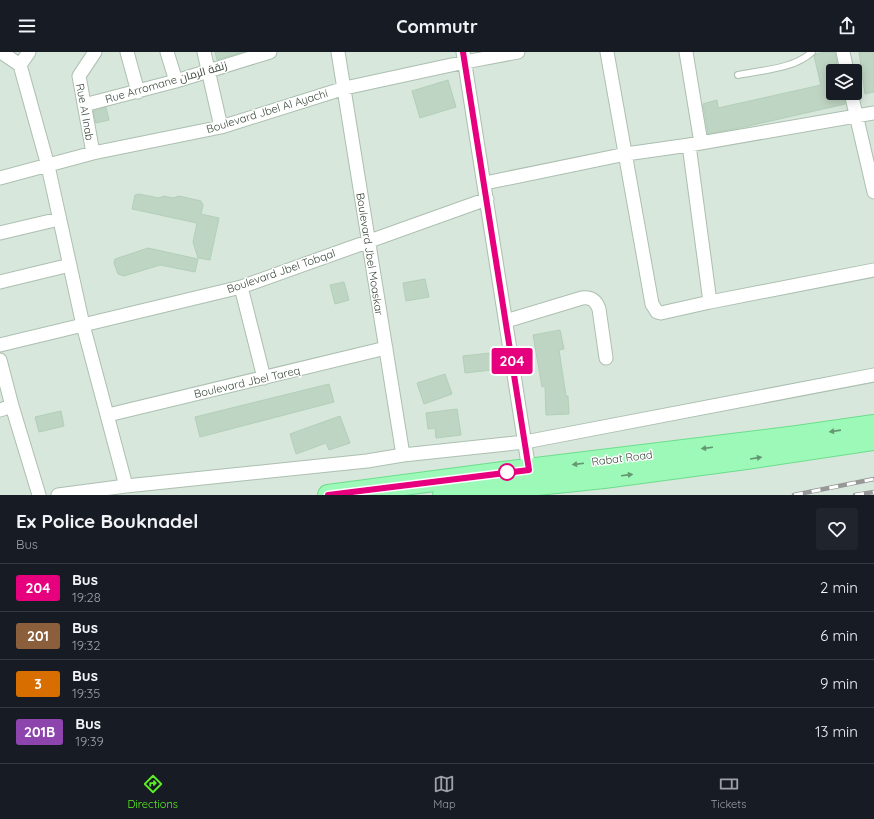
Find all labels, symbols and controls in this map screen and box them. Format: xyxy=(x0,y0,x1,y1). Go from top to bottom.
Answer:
icon: menu xyxy=(16,15,38,37)
text: Commutr xyxy=(396,15,478,38)
icon: share xyxy=(836,15,858,37)
street label: Rue Arromane زنقة الرمان xyxy=(103,58,229,106)
map controls xyxy=(826,64,862,100)
button: layers xyxy=(826,64,862,100)
street label: Rue Al Inab xyxy=(73,82,97,142)
street label: Boulevard Jbel Al Ayachi xyxy=(205,86,329,136)
street label: Boulevard Jbel Moaskar xyxy=(353,192,387,317)
street label: Boulevard Jbel Tobqal xyxy=(225,246,337,296)
line badge: 204 xyxy=(489,348,535,374)
text: 204 xyxy=(500,352,524,370)
street label: Boulevard Jbel Tareq xyxy=(193,363,301,401)
one-way arrow xyxy=(829,428,842,434)
one-way arrow xyxy=(701,444,713,451)
street label: Rabat Road xyxy=(591,447,653,469)
one-way arrow xyxy=(750,455,762,461)
one-way arrow xyxy=(572,461,584,467)
unlabelled marker xyxy=(498,463,516,481)
one-way arrow xyxy=(621,472,633,478)
button: heart xyxy=(816,508,858,550)
text: Ex Police Bouknadel xyxy=(16,509,198,533)
text: Bus xyxy=(16,536,38,552)
text: Bus xyxy=(72,570,98,589)
text: 2 min xyxy=(820,578,858,597)
text: 204 xyxy=(26,579,50,597)
text: 19:28 xyxy=(72,589,101,605)
text: Bus xyxy=(72,618,98,637)
text: 6 min xyxy=(820,626,858,645)
text: 201 xyxy=(27,627,49,645)
text: 19:32 xyxy=(72,637,101,653)
text: Bus xyxy=(72,666,98,685)
text: 9 min xyxy=(820,674,858,693)
text: 3 xyxy=(34,675,42,693)
text: 19:35 xyxy=(72,685,100,701)
text: Bus xyxy=(75,714,101,733)
text: 13 min xyxy=(815,722,858,741)
text: 201B xyxy=(24,723,55,741)
text: 19:39 xyxy=(75,733,104,749)
tab: Directions xyxy=(128,773,178,811)
tab: Map xyxy=(433,773,456,811)
tab: Tickets xyxy=(711,773,746,811)

